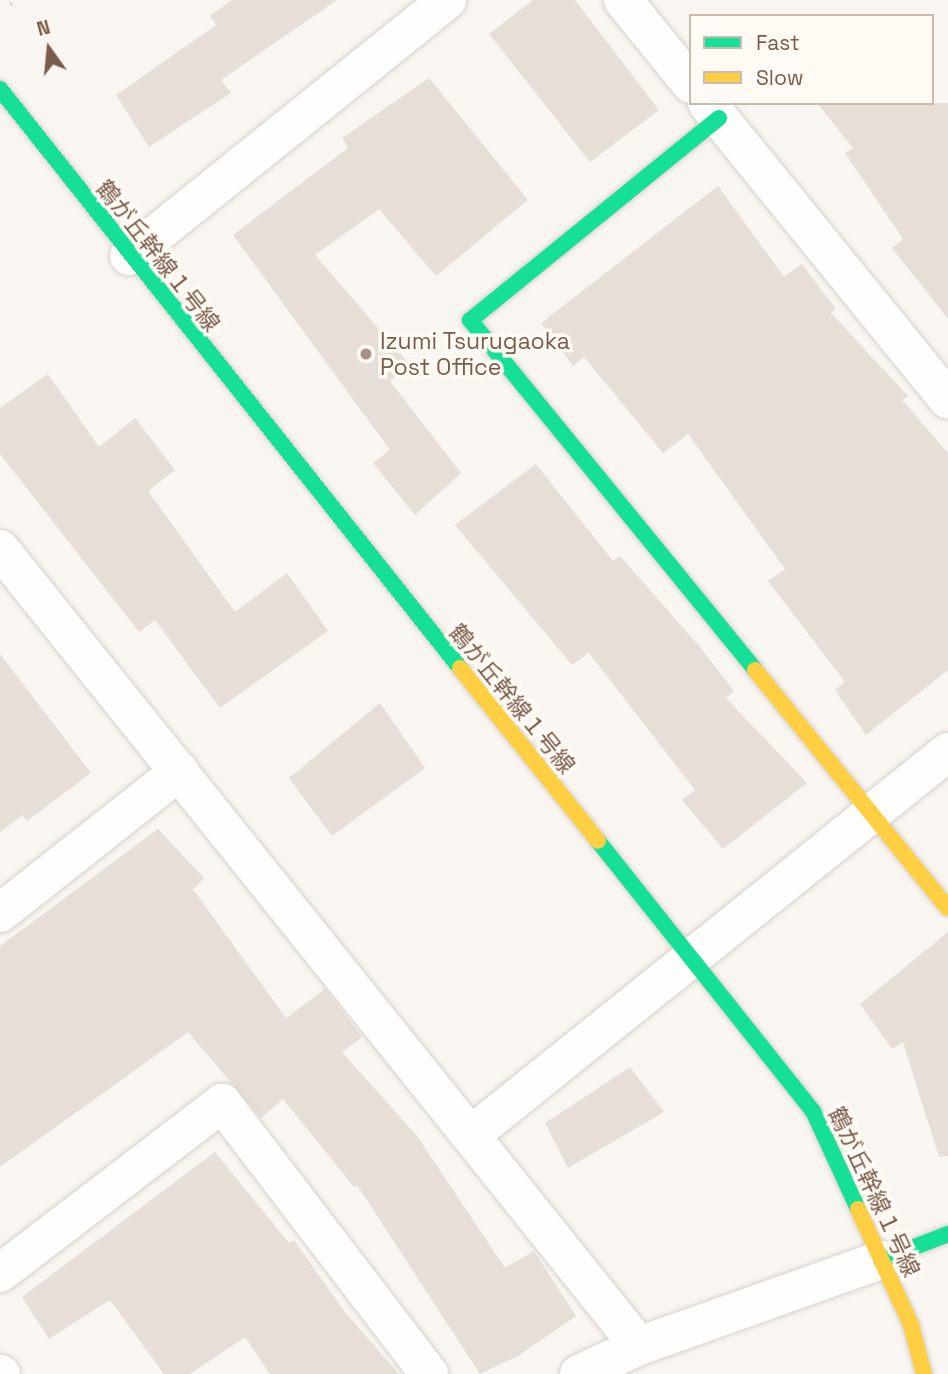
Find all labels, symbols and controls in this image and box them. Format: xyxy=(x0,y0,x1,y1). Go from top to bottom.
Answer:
north arrow xyxy=(14,14,84,84)
legend xyxy=(689,14,934,105)
text: N xyxy=(34,15,53,42)
text: Fast xyxy=(756,29,800,56)
text: Slow xyxy=(756,64,804,91)
street label: 鶴が丘幹線１号線 xyxy=(90,175,226,337)
place label: Izumi Tsurugaoka Post Office xyxy=(380,327,571,381)
marker: Izumi Tsurugaoka Post Office xyxy=(358,346,374,362)
street label: 鶴が丘幹線１号線 xyxy=(443,619,581,779)
street label: 鶴が丘幹線１号線 xyxy=(823,1103,925,1281)

